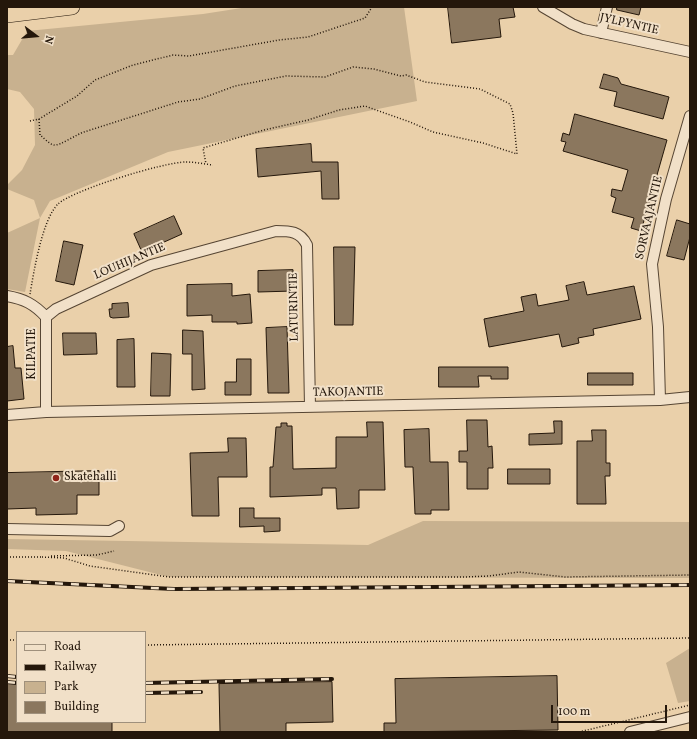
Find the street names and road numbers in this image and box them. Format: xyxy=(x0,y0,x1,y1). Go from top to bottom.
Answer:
street label: JYLPYNTIE xyxy=(598,11,660,39)
street label: SORVAAJANTIE xyxy=(633,175,667,261)
street label: LOUHIJANTIE xyxy=(92,240,168,284)
street label: LATURINTIE xyxy=(287,272,303,342)
street label: KILPATIE xyxy=(26,328,40,380)
street label: TAKOJANTIE xyxy=(313,385,383,401)

